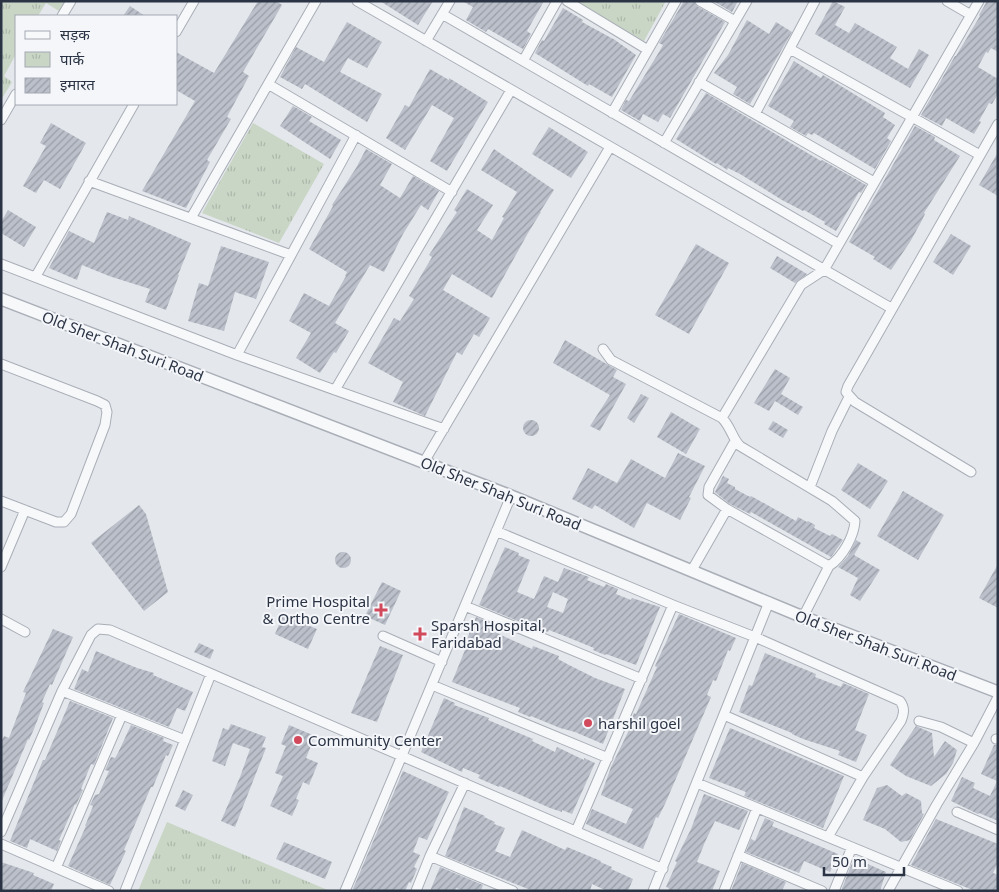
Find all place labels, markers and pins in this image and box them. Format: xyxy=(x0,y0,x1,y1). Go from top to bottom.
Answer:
place label: Prime Hospital & Ortho Centre xyxy=(263,591,370,628)
marker: Prime Hospital & Ortho Centre xyxy=(374,603,388,617)
place label: Sparsh Hospital, Faridabad xyxy=(431,615,546,652)
marker: Sparsh Hospital, Faridabad xyxy=(413,627,427,641)
place label: harshil goel xyxy=(598,713,681,733)
marker: harshil goel xyxy=(582,717,594,729)
place label: Community Center xyxy=(308,730,441,750)
marker: Community Center xyxy=(292,734,304,746)

